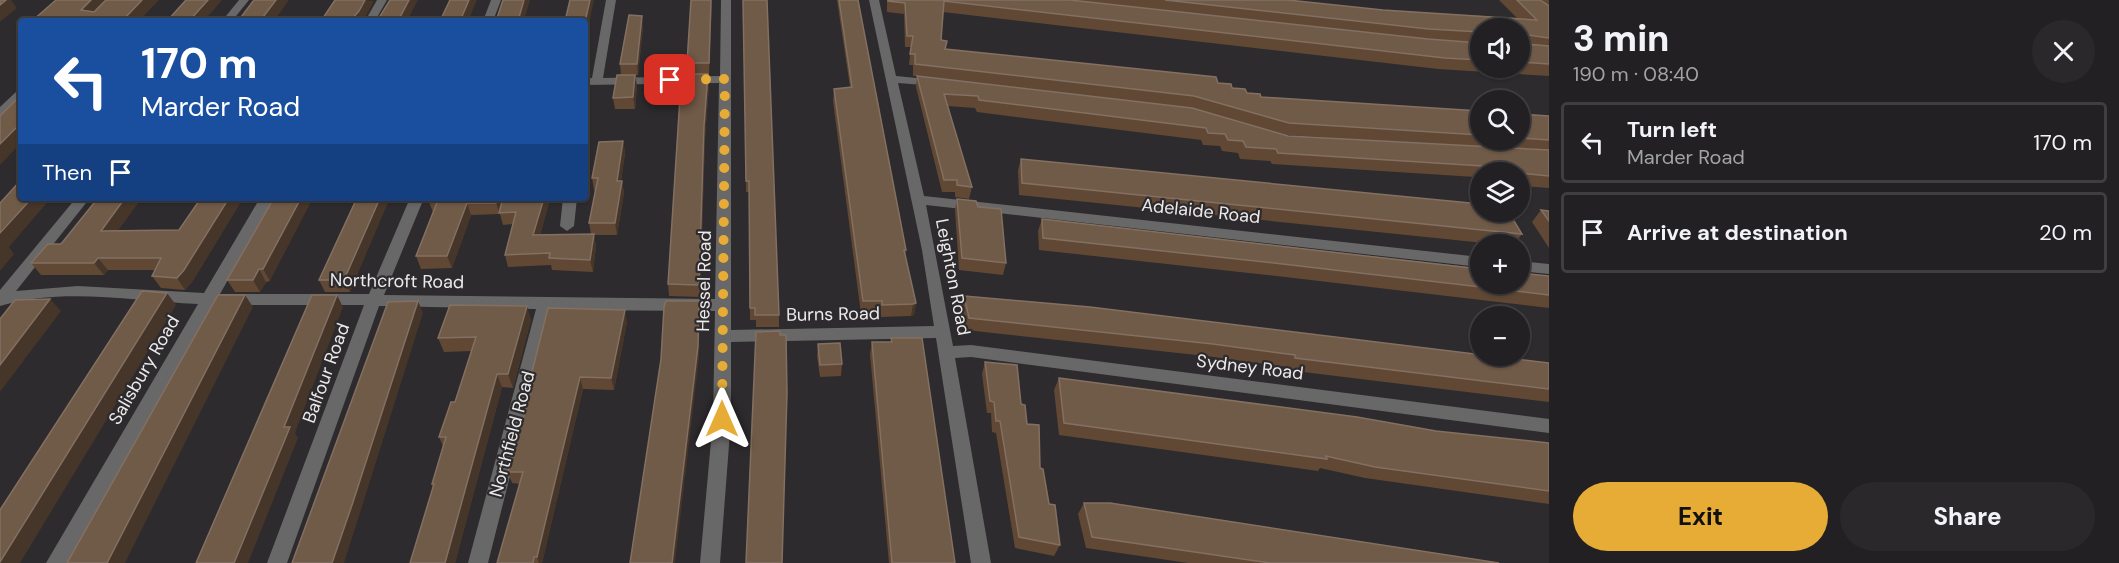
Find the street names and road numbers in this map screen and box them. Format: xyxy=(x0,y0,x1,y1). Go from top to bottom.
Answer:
street label: Adelaide Road xyxy=(1140,193,1262,229)
street label: Leighton Road xyxy=(930,217,976,337)
street label: Hessel Road xyxy=(691,230,717,332)
street label: Northcroft Road xyxy=(330,268,464,294)
street label: Burns Road xyxy=(786,301,880,327)
street label: Salisbury Road xyxy=(103,311,185,429)
street label: Balfour Road xyxy=(297,320,355,426)
street label: Sydney Road xyxy=(1195,349,1305,385)
street label: Northfield Road xyxy=(484,368,540,500)

